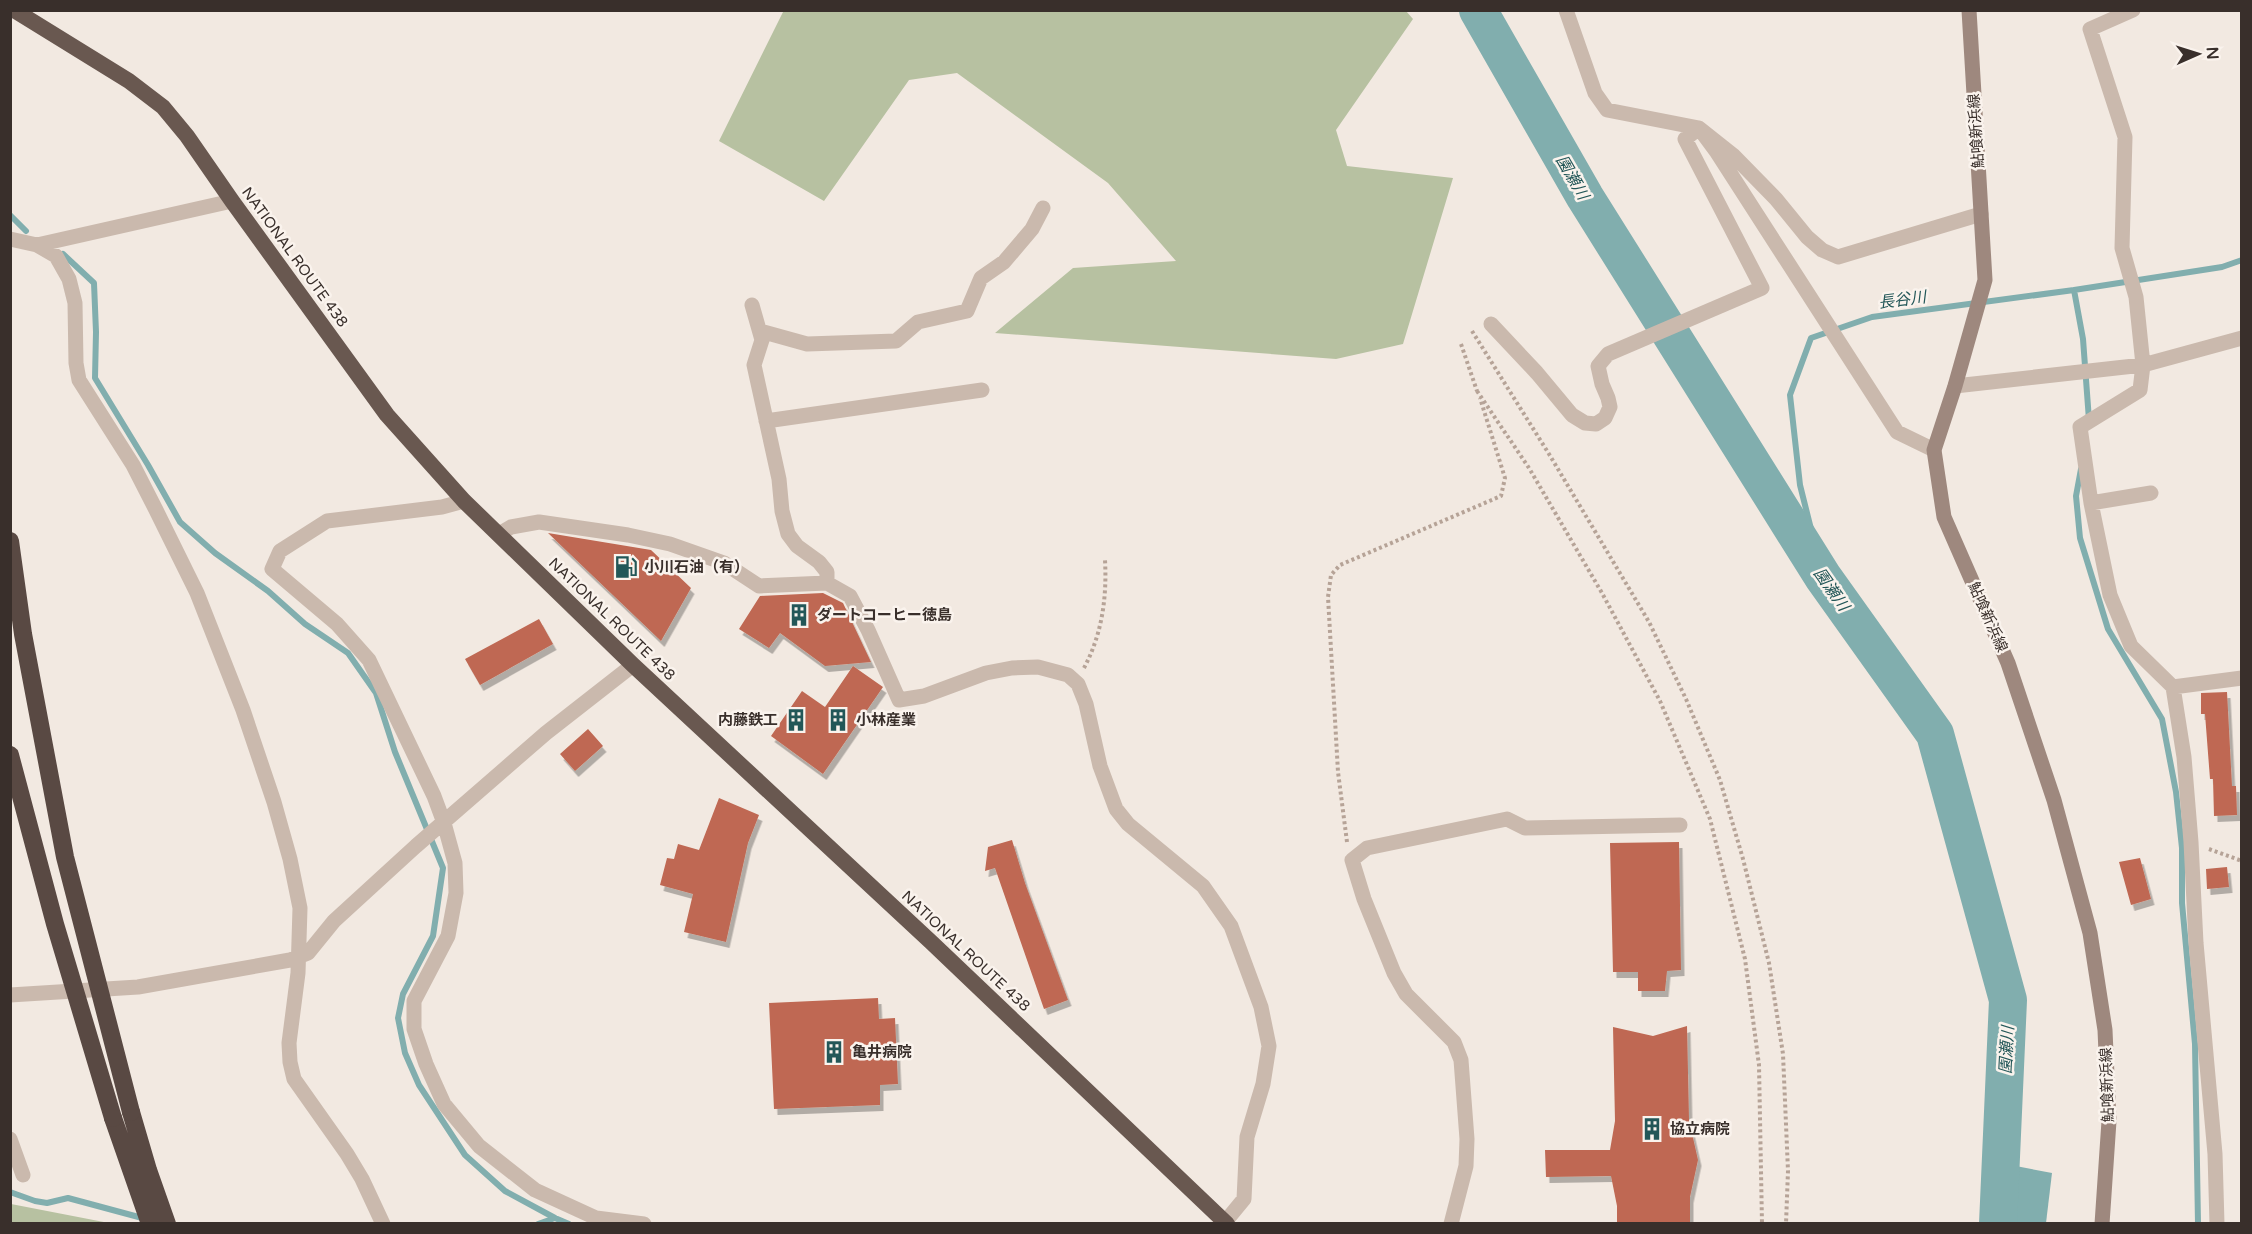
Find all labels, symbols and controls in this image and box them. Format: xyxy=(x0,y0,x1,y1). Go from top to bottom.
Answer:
north arrow xyxy=(2168,24,2228,84)
text: N xyxy=(2202,46,2222,60)
street label: 鮎喰新浜線 xyxy=(1964,93,1988,169)
water label: 園瀬川 xyxy=(1551,152,1594,205)
street label: NATIONAL ROUTE 438 xyxy=(238,183,352,331)
water label: 長谷川 xyxy=(1877,287,1929,313)
street label: NATIONAL ROUTE 438 xyxy=(545,554,679,684)
fuel station icon: 小川石油（有） xyxy=(613,554,639,580)
place label: 小川石油（有） xyxy=(644,558,749,576)
water label: 園瀬川 xyxy=(1809,564,1854,617)
street label: 鮎喰新浜線 xyxy=(1965,579,2011,655)
building icon: ダートコーヒー徳島 xyxy=(786,602,812,628)
place label: ダートコーヒー徳島 xyxy=(817,606,952,624)
building icon: 内藤鉄工 xyxy=(783,707,809,733)
building icon: 小林産業 xyxy=(825,707,851,733)
place label: 内藤鉄工 xyxy=(718,711,778,729)
place label: 小林産業 xyxy=(856,711,916,729)
street label: NATIONAL ROUTE 438 xyxy=(898,887,1034,1015)
water label: 園瀬川 xyxy=(1996,1024,2018,1075)
building icon: 亀井病院 xyxy=(821,1039,847,1065)
place label: 亀井病院 xyxy=(852,1043,912,1061)
street label: 鮎喰新浜線 xyxy=(2097,1047,2117,1123)
building icon: 協立病院 xyxy=(1639,1116,1665,1142)
place label: 協立病院 xyxy=(1670,1120,1730,1138)

